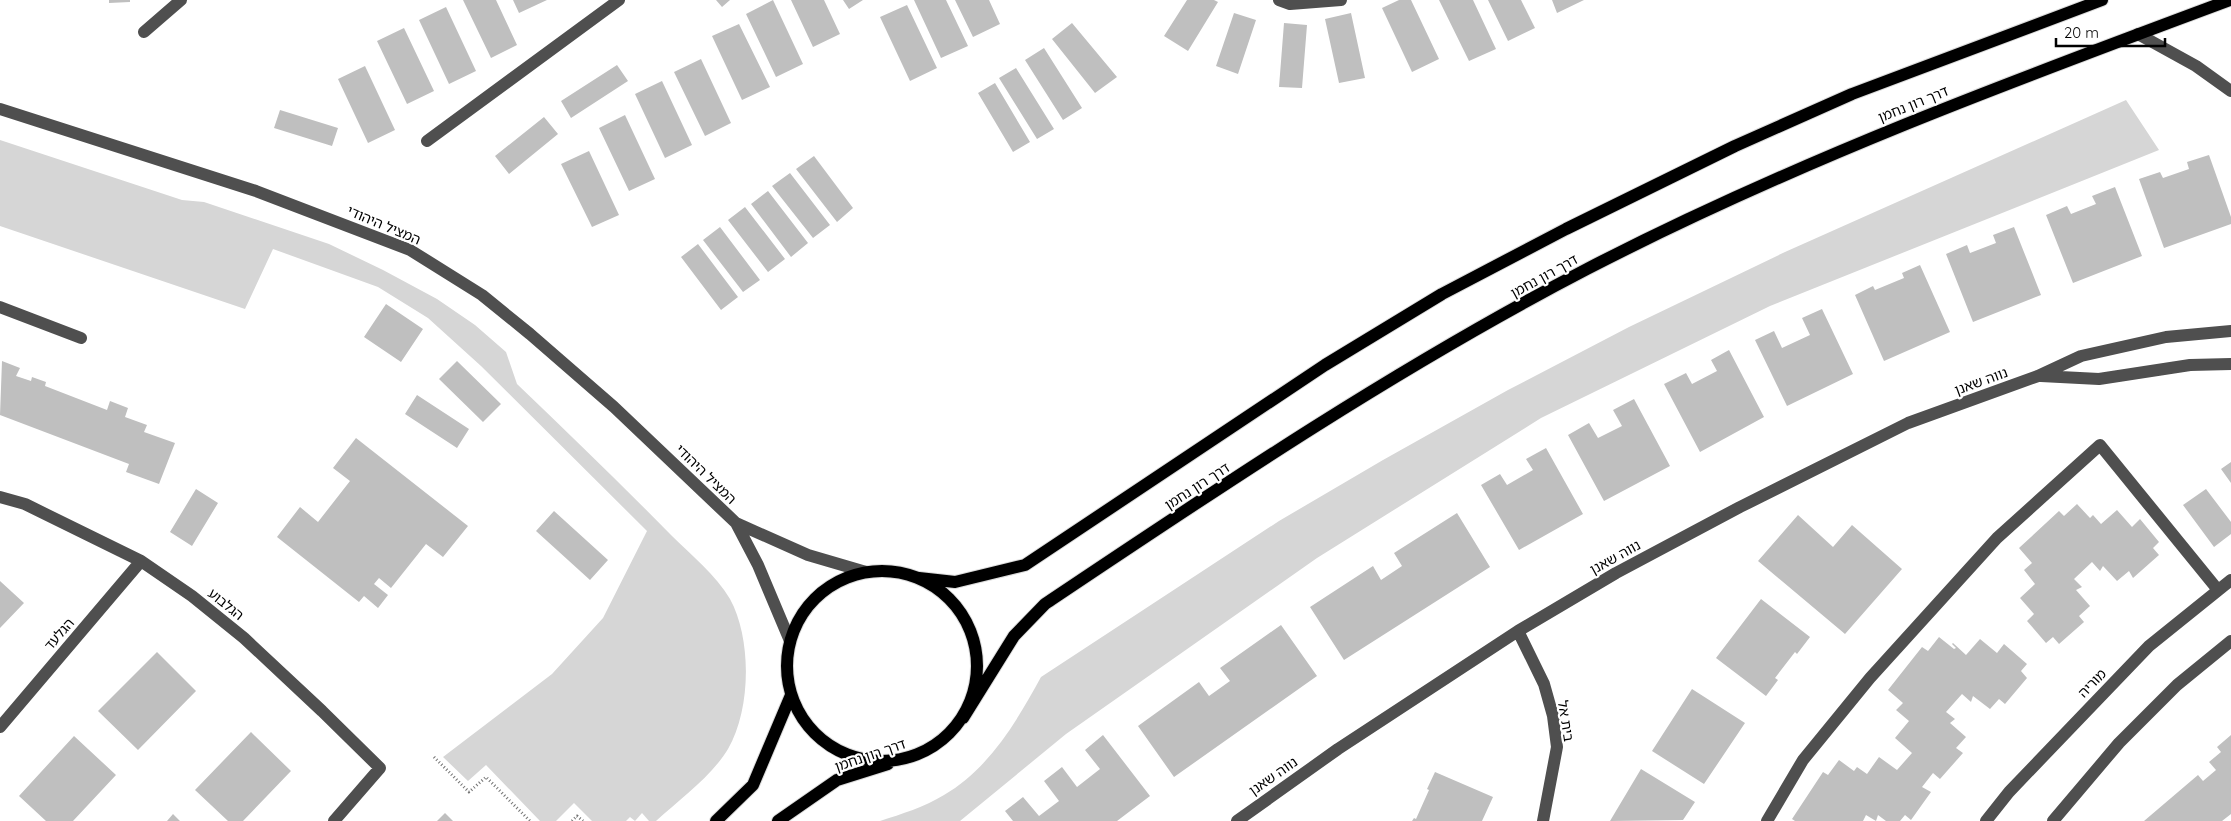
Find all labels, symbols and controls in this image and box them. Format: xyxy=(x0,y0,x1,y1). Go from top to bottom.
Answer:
scale bar xyxy=(2056,15,2165,47)
text: 20 m xyxy=(2064,23,2099,42)
street label: דרך רון נחמן xyxy=(1875,82,1951,126)
street label: המציל היהודי xyxy=(345,201,423,249)
street label: דרך רון נחמן xyxy=(1507,250,1581,302)
street label: נווה שאנן xyxy=(1952,363,2010,399)
street label: המציל היהודי xyxy=(672,440,740,508)
street label: דרך רון נחמן xyxy=(1161,458,1233,514)
street label: נווה שאנן xyxy=(1586,536,1644,578)
street label: הגלבוע xyxy=(204,584,248,624)
street label: הגלעד xyxy=(40,614,78,654)
street label: מוריה xyxy=(2074,665,2110,701)
street label: בית אל xyxy=(1554,699,1578,743)
street label: דרך רון נחמן xyxy=(832,734,908,776)
street label: נווה שאנן xyxy=(1245,753,1301,799)

